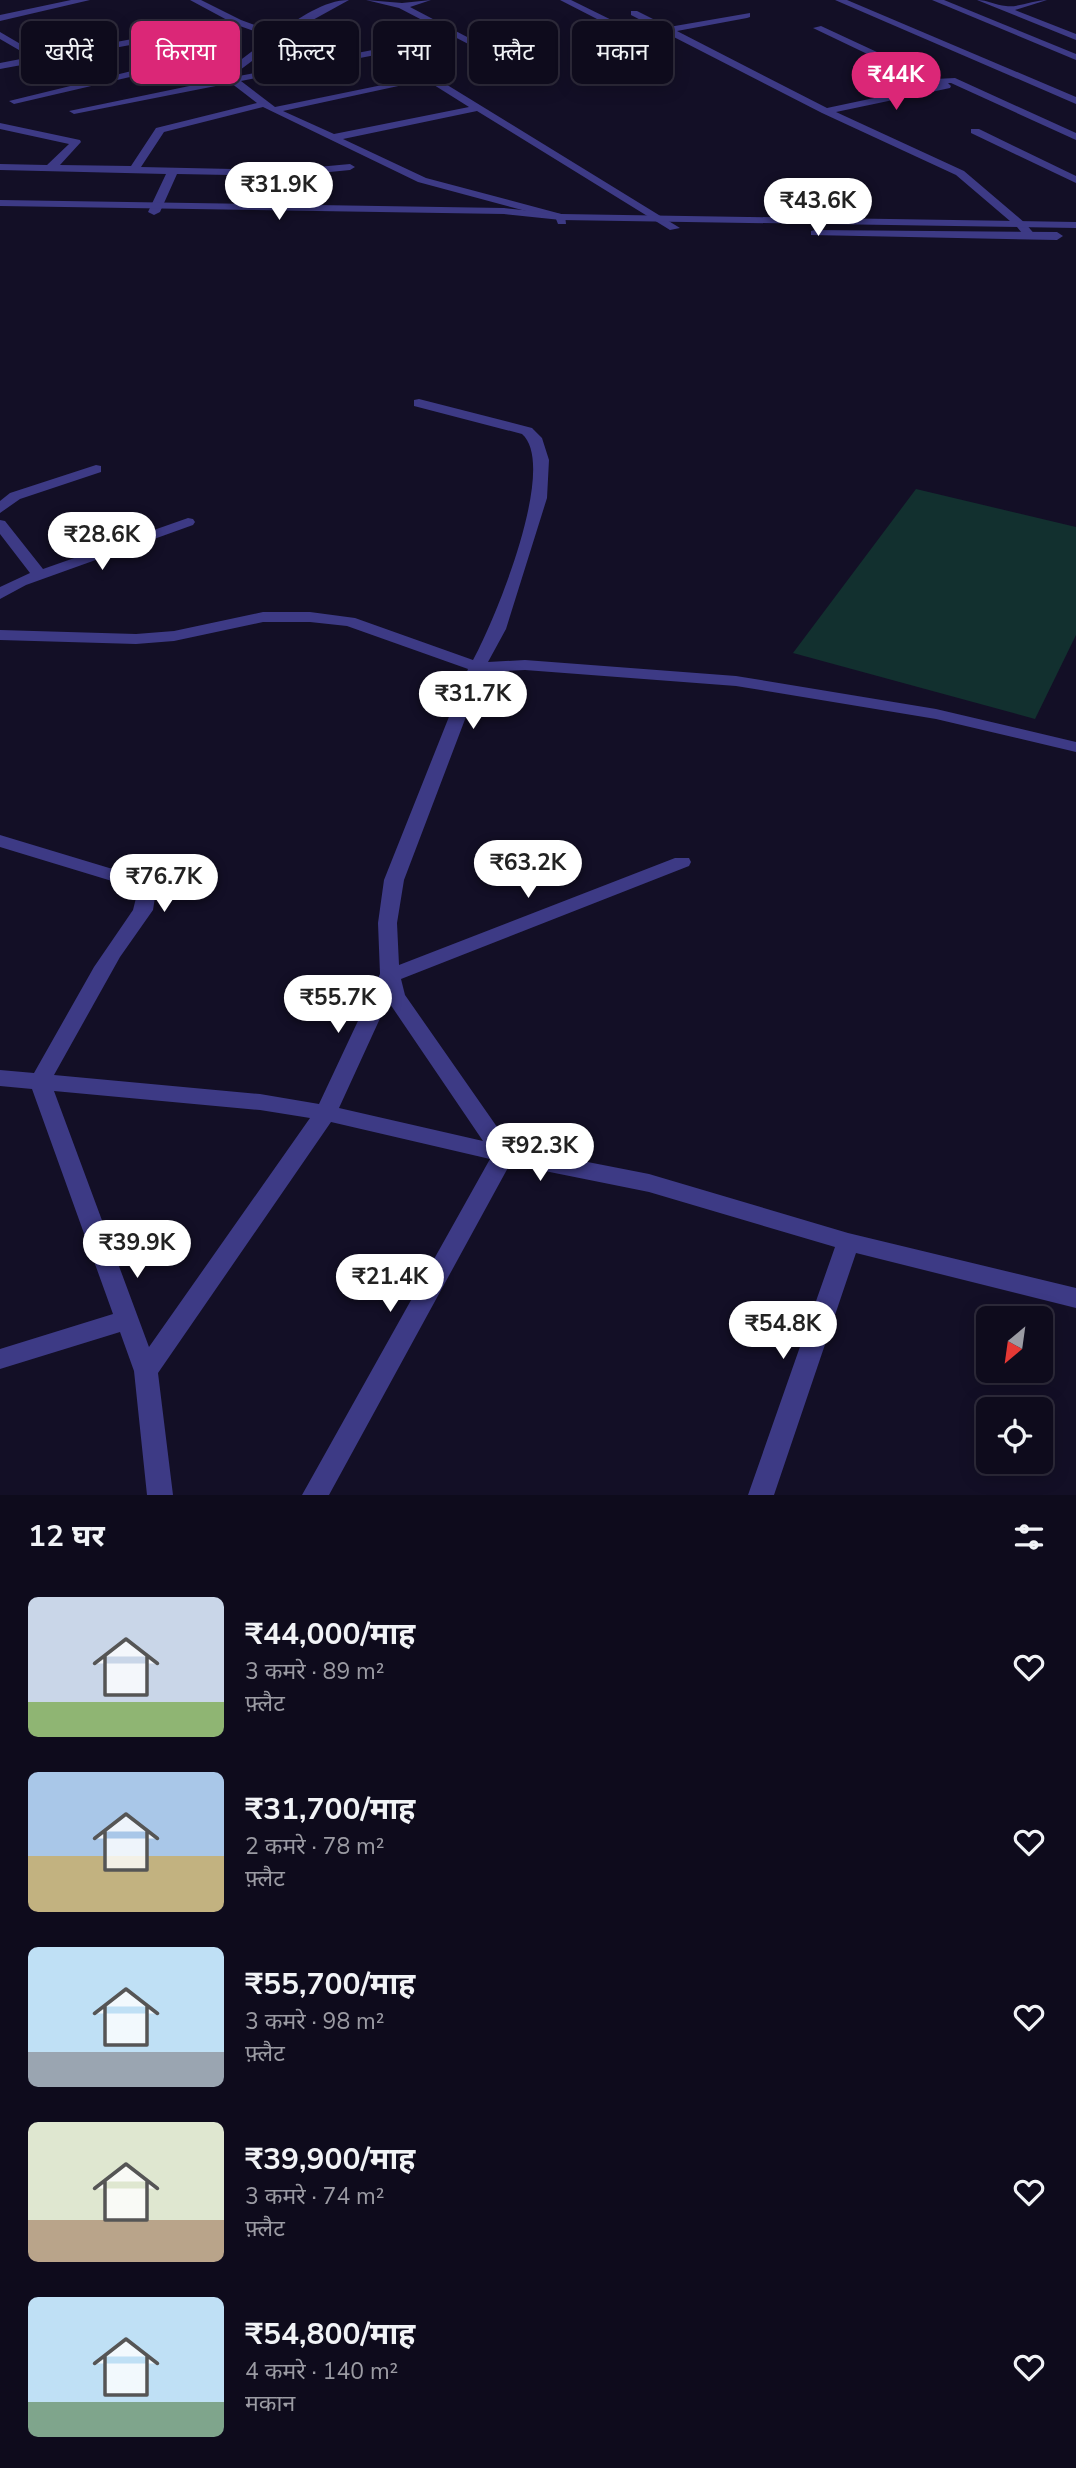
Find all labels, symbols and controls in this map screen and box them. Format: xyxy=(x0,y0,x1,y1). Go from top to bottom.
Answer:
chip: खरीदें xyxy=(21,21,117,84)
chip: किराया xyxy=(131,21,240,84)
chip: फ़िल्टर xyxy=(254,21,359,84)
chip: नया xyxy=(373,21,455,84)
chip: फ़्लैट xyxy=(469,21,558,84)
chip: मकान xyxy=(572,21,673,84)
pin: ₹44K xyxy=(855,52,937,112)
text: ₹44K xyxy=(868,59,924,90)
pin: ₹31.9K xyxy=(222,162,336,222)
text: ₹31.9K xyxy=(241,169,317,200)
pin: ₹43.6K xyxy=(761,178,875,238)
text: ₹43.6K xyxy=(780,185,856,216)
pin: ₹28.6K xyxy=(45,512,159,572)
text: ₹28.6K xyxy=(64,519,140,550)
pin: ₹31.7K xyxy=(416,672,530,731)
text: ₹31.7K xyxy=(435,678,511,709)
pin: ₹63.2K xyxy=(471,841,585,900)
text: ₹63.2K xyxy=(490,847,566,878)
pin: ₹76.7K xyxy=(107,855,221,914)
text: ₹76.7K xyxy=(126,861,202,892)
pin: ₹55.7K xyxy=(281,976,395,1035)
text: ₹55.7K xyxy=(300,982,376,1013)
pin: ₹92.3K xyxy=(483,1124,597,1183)
text: ₹92.3K xyxy=(502,1130,578,1161)
pin: ₹39.9K xyxy=(80,1220,194,1280)
text: ₹39.9K xyxy=(99,1227,175,1258)
pin: ₹21.4K xyxy=(333,1254,447,1314)
text: ₹21.4K xyxy=(352,1261,428,1292)
pin: ₹54.8K xyxy=(726,1302,840,1361)
north arrow xyxy=(976,1306,1054,1382)
map controls xyxy=(976,1306,1053,1474)
text: ₹54.8K xyxy=(745,1308,821,1339)
button: locate xyxy=(976,1397,1053,1474)
text: 12 घर xyxy=(28,1516,105,1557)
icon: filters xyxy=(1010,1518,1048,1556)
text: ₹44,000/माह xyxy=(245,1614,415,1655)
icon: home xyxy=(84,1625,168,1709)
icon: heart xyxy=(1010,1648,1048,1686)
text: 3 कमरे · 89 m² xyxy=(245,1656,385,1687)
text: फ़्लैट xyxy=(245,1688,285,1719)
text: ₹31,700/माह xyxy=(245,1789,415,1830)
icon: home xyxy=(84,1800,168,1884)
icon: heart xyxy=(1010,1823,1048,1861)
text: 2 कमरे · 78 m² xyxy=(245,1831,385,1862)
text: फ़्लैट xyxy=(245,1863,285,1894)
text: ₹55,700/माह xyxy=(245,1964,415,2005)
icon: home xyxy=(84,1975,168,2059)
icon: heart xyxy=(1010,1998,1048,2036)
text: 3 कमरे · 98 m² xyxy=(245,2006,385,2037)
text: फ़्लैट xyxy=(245,2038,285,2069)
text: ₹39,900/माह xyxy=(245,2139,415,2180)
icon: home xyxy=(84,2150,168,2234)
icon: heart xyxy=(1010,2173,1048,2211)
text: 3 कमरे · 74 m² xyxy=(245,2181,385,2212)
text: फ़्लैट xyxy=(245,2213,285,2244)
text: ₹54,800/माह xyxy=(245,2314,415,2355)
icon: home xyxy=(84,2325,168,2409)
icon: heart xyxy=(1010,2348,1048,2386)
text: 4 कमरे · 140 m² xyxy=(245,2356,398,2387)
text: मकान xyxy=(245,2388,295,2419)

